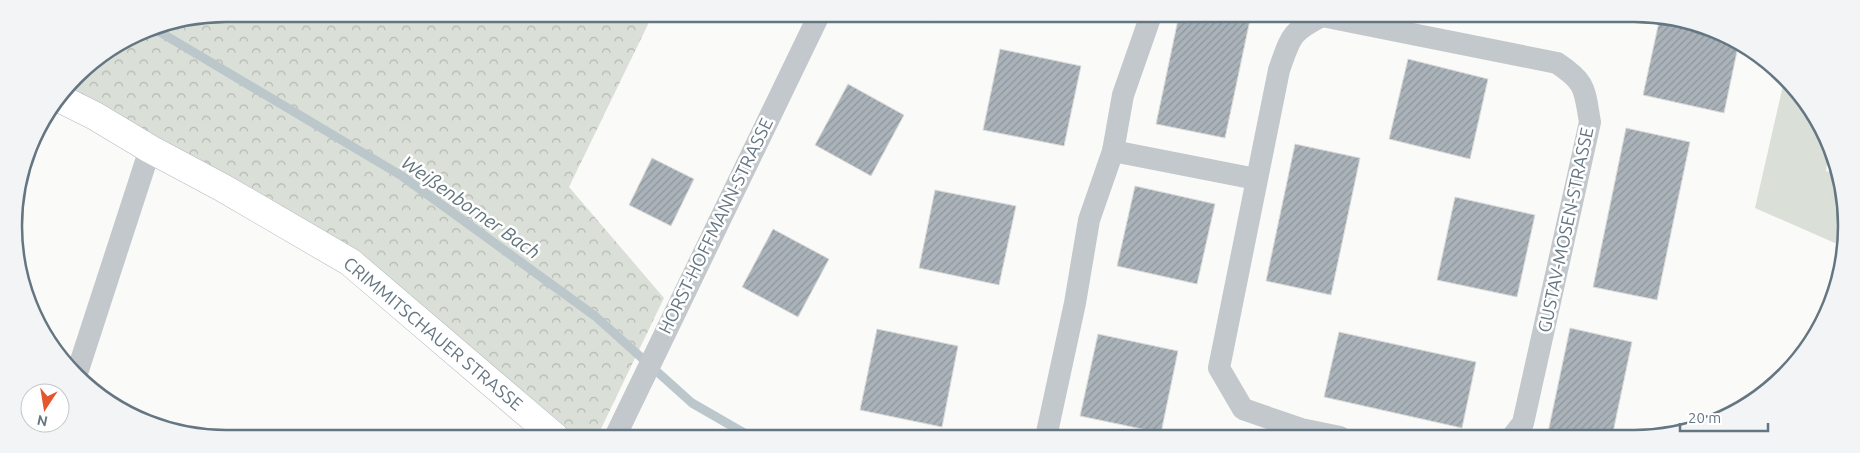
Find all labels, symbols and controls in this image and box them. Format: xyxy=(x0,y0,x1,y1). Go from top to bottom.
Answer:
street label: HORST-HOFFMANN-STRASSE xyxy=(654,114,776,337)
street label: GUSTAV-MOSEN-STRASSE xyxy=(1533,125,1597,334)
water label: Weißenborner Bach xyxy=(398,151,544,263)
street label: CRIMMITSCHAUER STRASSE xyxy=(340,253,527,414)
north arrow xyxy=(20,383,70,433)
scale bar xyxy=(1680,400,1768,432)
text: 20 m xyxy=(1688,409,1721,426)
text: N xyxy=(36,412,49,430)

